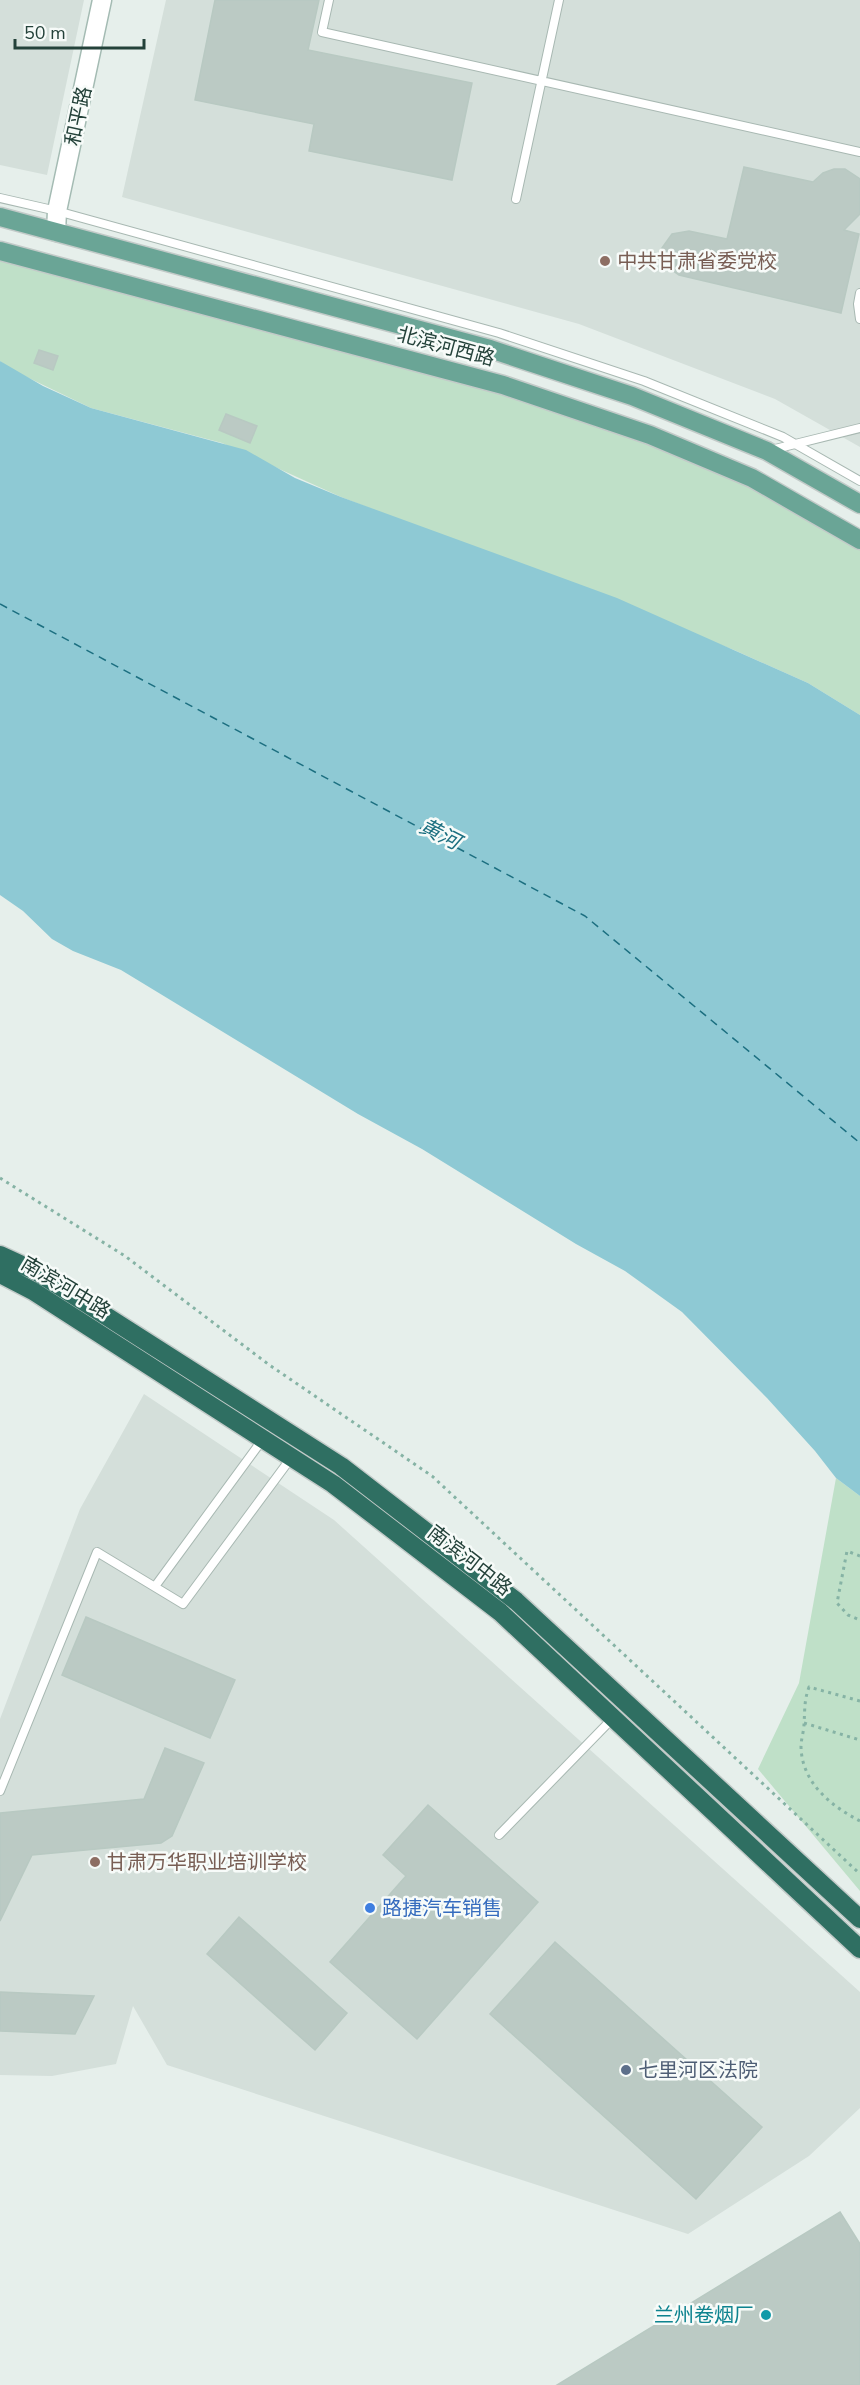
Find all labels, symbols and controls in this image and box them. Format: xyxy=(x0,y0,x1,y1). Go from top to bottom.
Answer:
scale bar xyxy=(15,12,144,50)
text: 50 m xyxy=(24,21,66,45)
street label: 和平路 xyxy=(59,84,98,148)
place label: 中共甘肃省委党校 xyxy=(617,248,777,275)
marker: 中共甘肃省委党校 xyxy=(598,254,612,268)
street label: 北滨河西路 xyxy=(394,321,498,372)
water label: 黄河 xyxy=(415,812,469,858)
street label: 南滨河中路 xyxy=(16,1250,116,1325)
street label: 南滨河中路 xyxy=(422,1519,517,1602)
place label: 甘肃万华职业培训学校 xyxy=(107,1849,307,1876)
marker: 甘肃万华职业培训学校 xyxy=(88,1855,102,1869)
place label: 路捷汽车销售 xyxy=(382,1895,502,1922)
marker: 路捷汽车销售 xyxy=(363,1901,377,1915)
place label: 七里河区法院 xyxy=(638,2057,758,2084)
marker: 七里河区法院 xyxy=(619,2063,633,2077)
place label: 兰州卷烟厂 xyxy=(654,2302,754,2329)
marker: 兰州卷烟厂 xyxy=(759,2308,773,2322)

